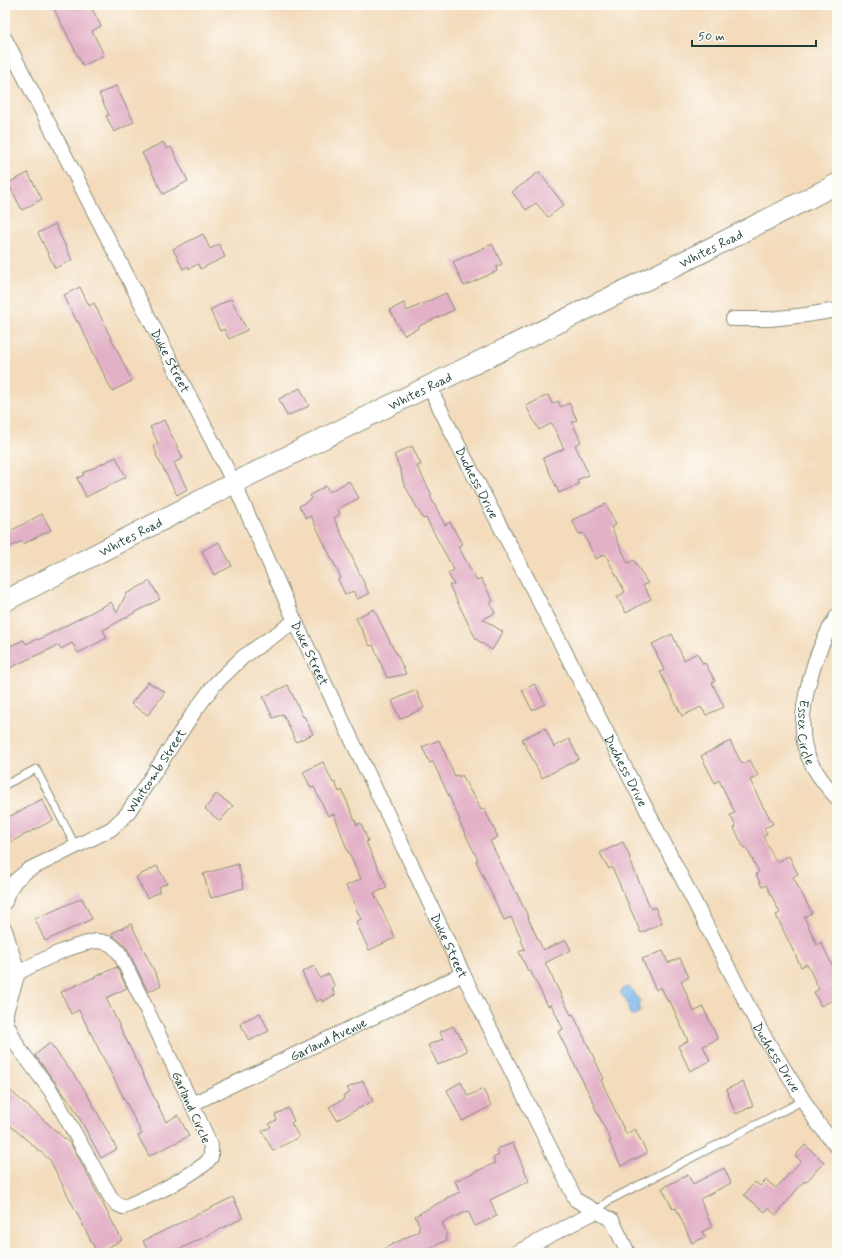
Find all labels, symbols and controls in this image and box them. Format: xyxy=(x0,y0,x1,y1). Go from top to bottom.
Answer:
scale bar xyxy=(692,22,816,48)
text: 50 m xyxy=(698,29,725,45)
street label: Whites Road xyxy=(677,226,746,272)
street label: Duke Street xyxy=(146,327,193,396)
street label: Whites Road xyxy=(386,369,455,415)
street label: Duchess Drive xyxy=(451,444,502,522)
street label: Whites Road xyxy=(96,514,166,561)
street label: Duke Street xyxy=(286,619,332,689)
street label: Essex Circle xyxy=(793,699,818,768)
street label: Whitcomb Street xyxy=(123,726,191,817)
street label: Duchess Drive xyxy=(599,732,651,810)
street label: Duke Street xyxy=(426,911,471,981)
street label: Garland Avenue xyxy=(288,1014,370,1066)
street label: Duchess Drive xyxy=(748,1020,804,1096)
street label: Garland Circle xyxy=(167,1069,214,1146)

